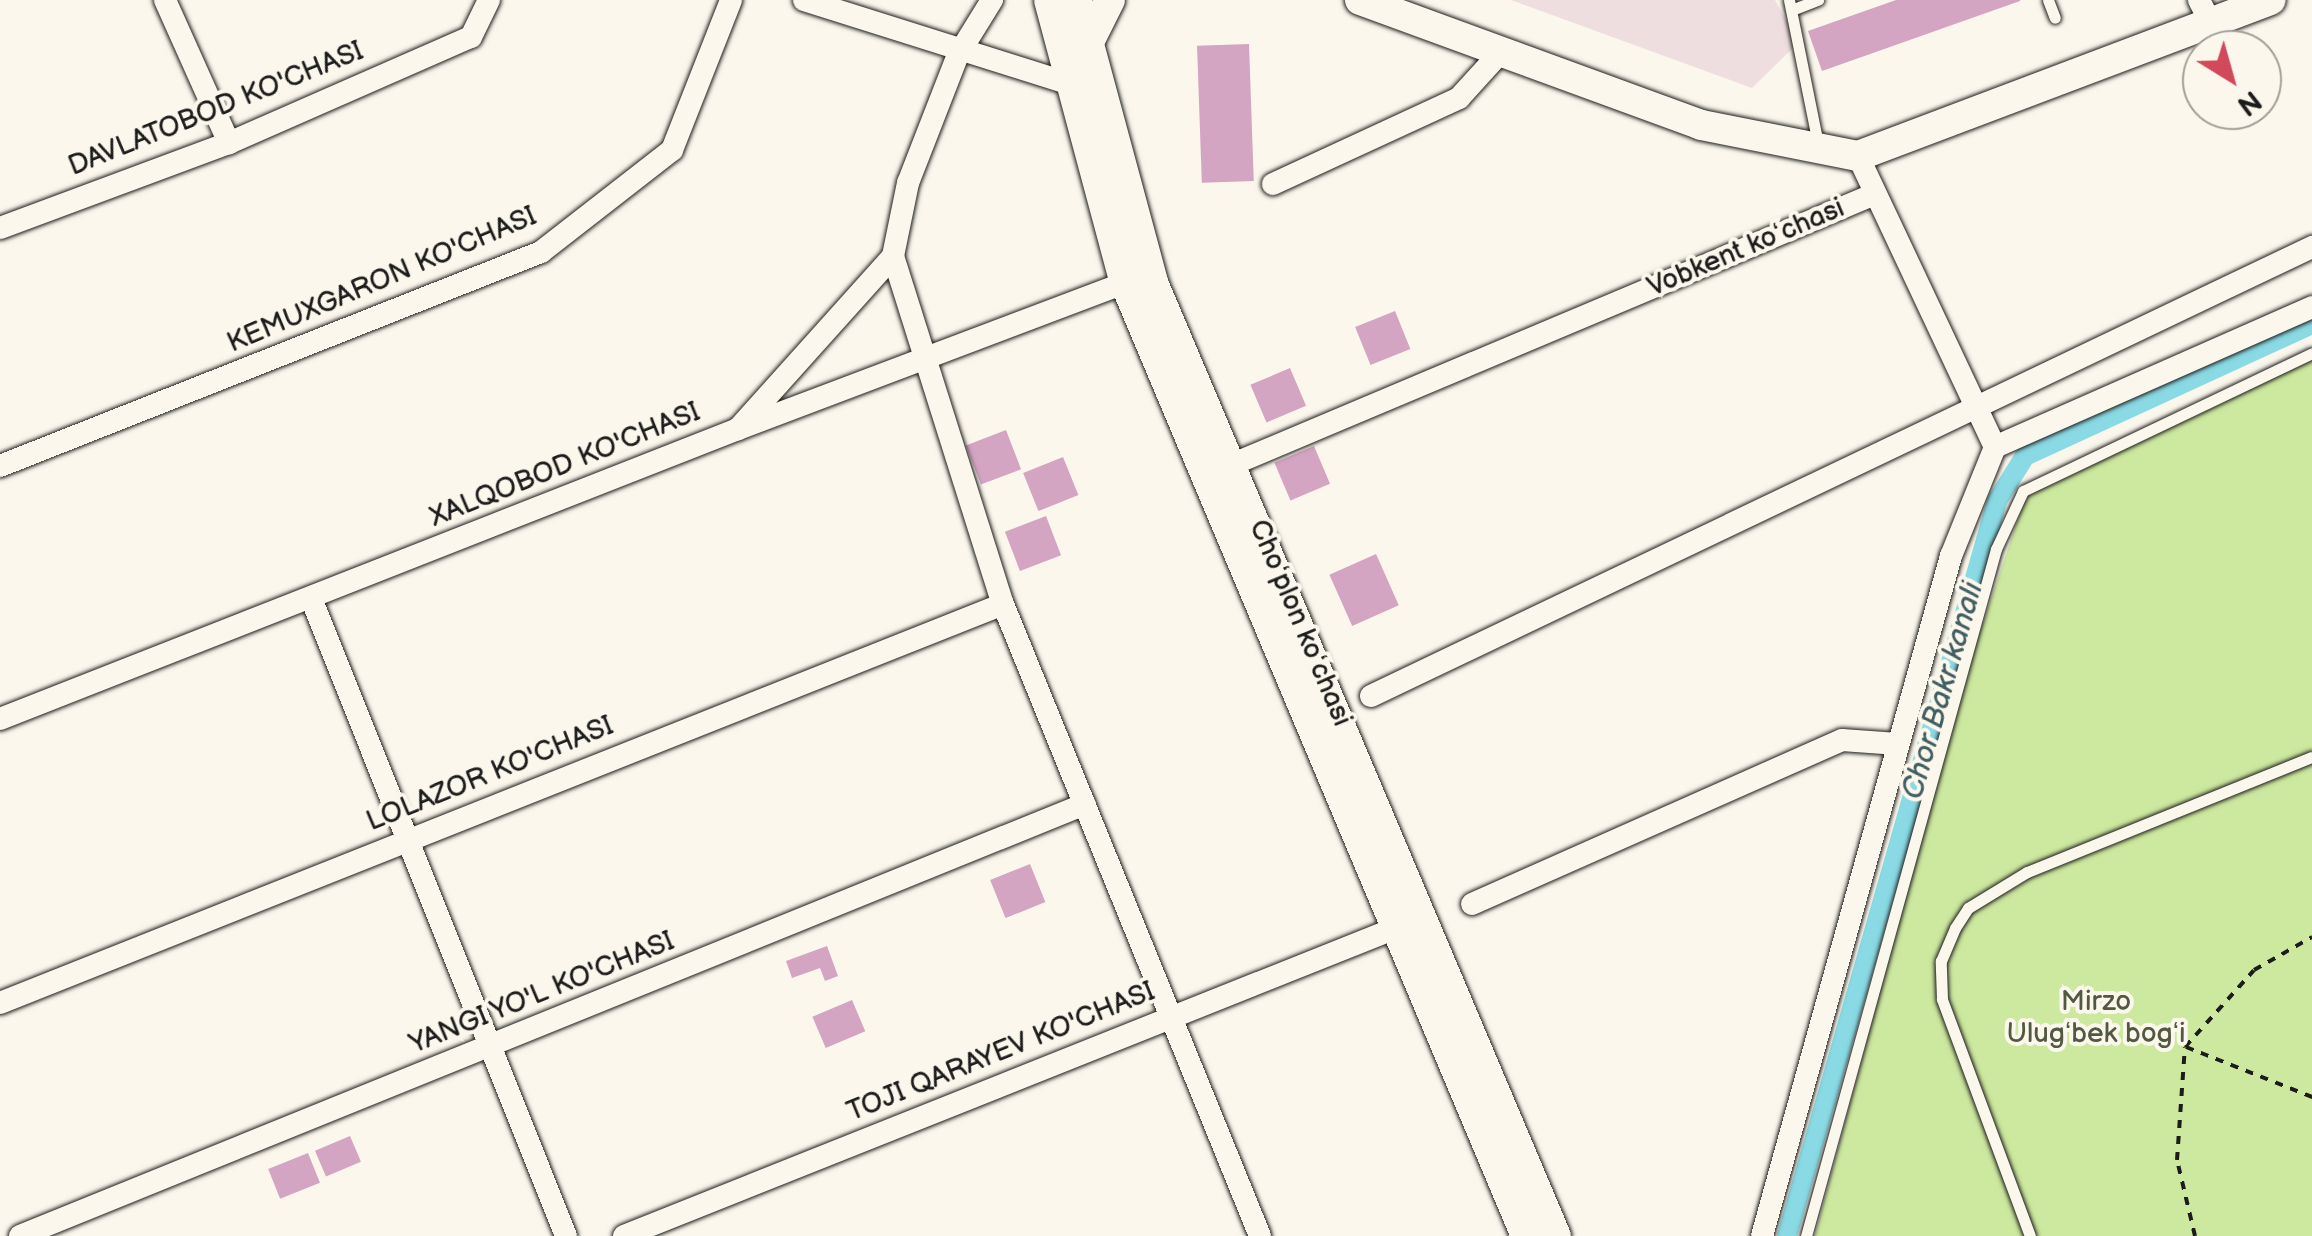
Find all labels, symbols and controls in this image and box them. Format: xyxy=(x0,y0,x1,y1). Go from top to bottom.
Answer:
north arrow xyxy=(2182,30,2282,130)
street label: DAVLATOBOD KO'CHASI xyxy=(64,34,368,184)
text: N xyxy=(2231,83,2267,122)
street label: Vobkent koʻchasi xyxy=(1643,191,1849,305)
street label: KEMUXGARON KO'CHASI xyxy=(222,200,542,360)
street label: XALQOBOD KO'CHASI xyxy=(425,395,705,535)
street label: Choʻplon koʻchasi xyxy=(1241,515,1359,731)
water label: Chor Bakr kanali xyxy=(1895,578,1991,804)
street label: LOLAZOR KO'CHASI xyxy=(362,709,618,839)
street label: YANGI YO'L KO'CHASI xyxy=(404,924,680,1062)
street label: TOJI QARAYEV KO'CHASI xyxy=(842,975,1160,1129)
park label: Mirzo Ulugʻbek bogʻi xyxy=(2007,985,2185,1051)

